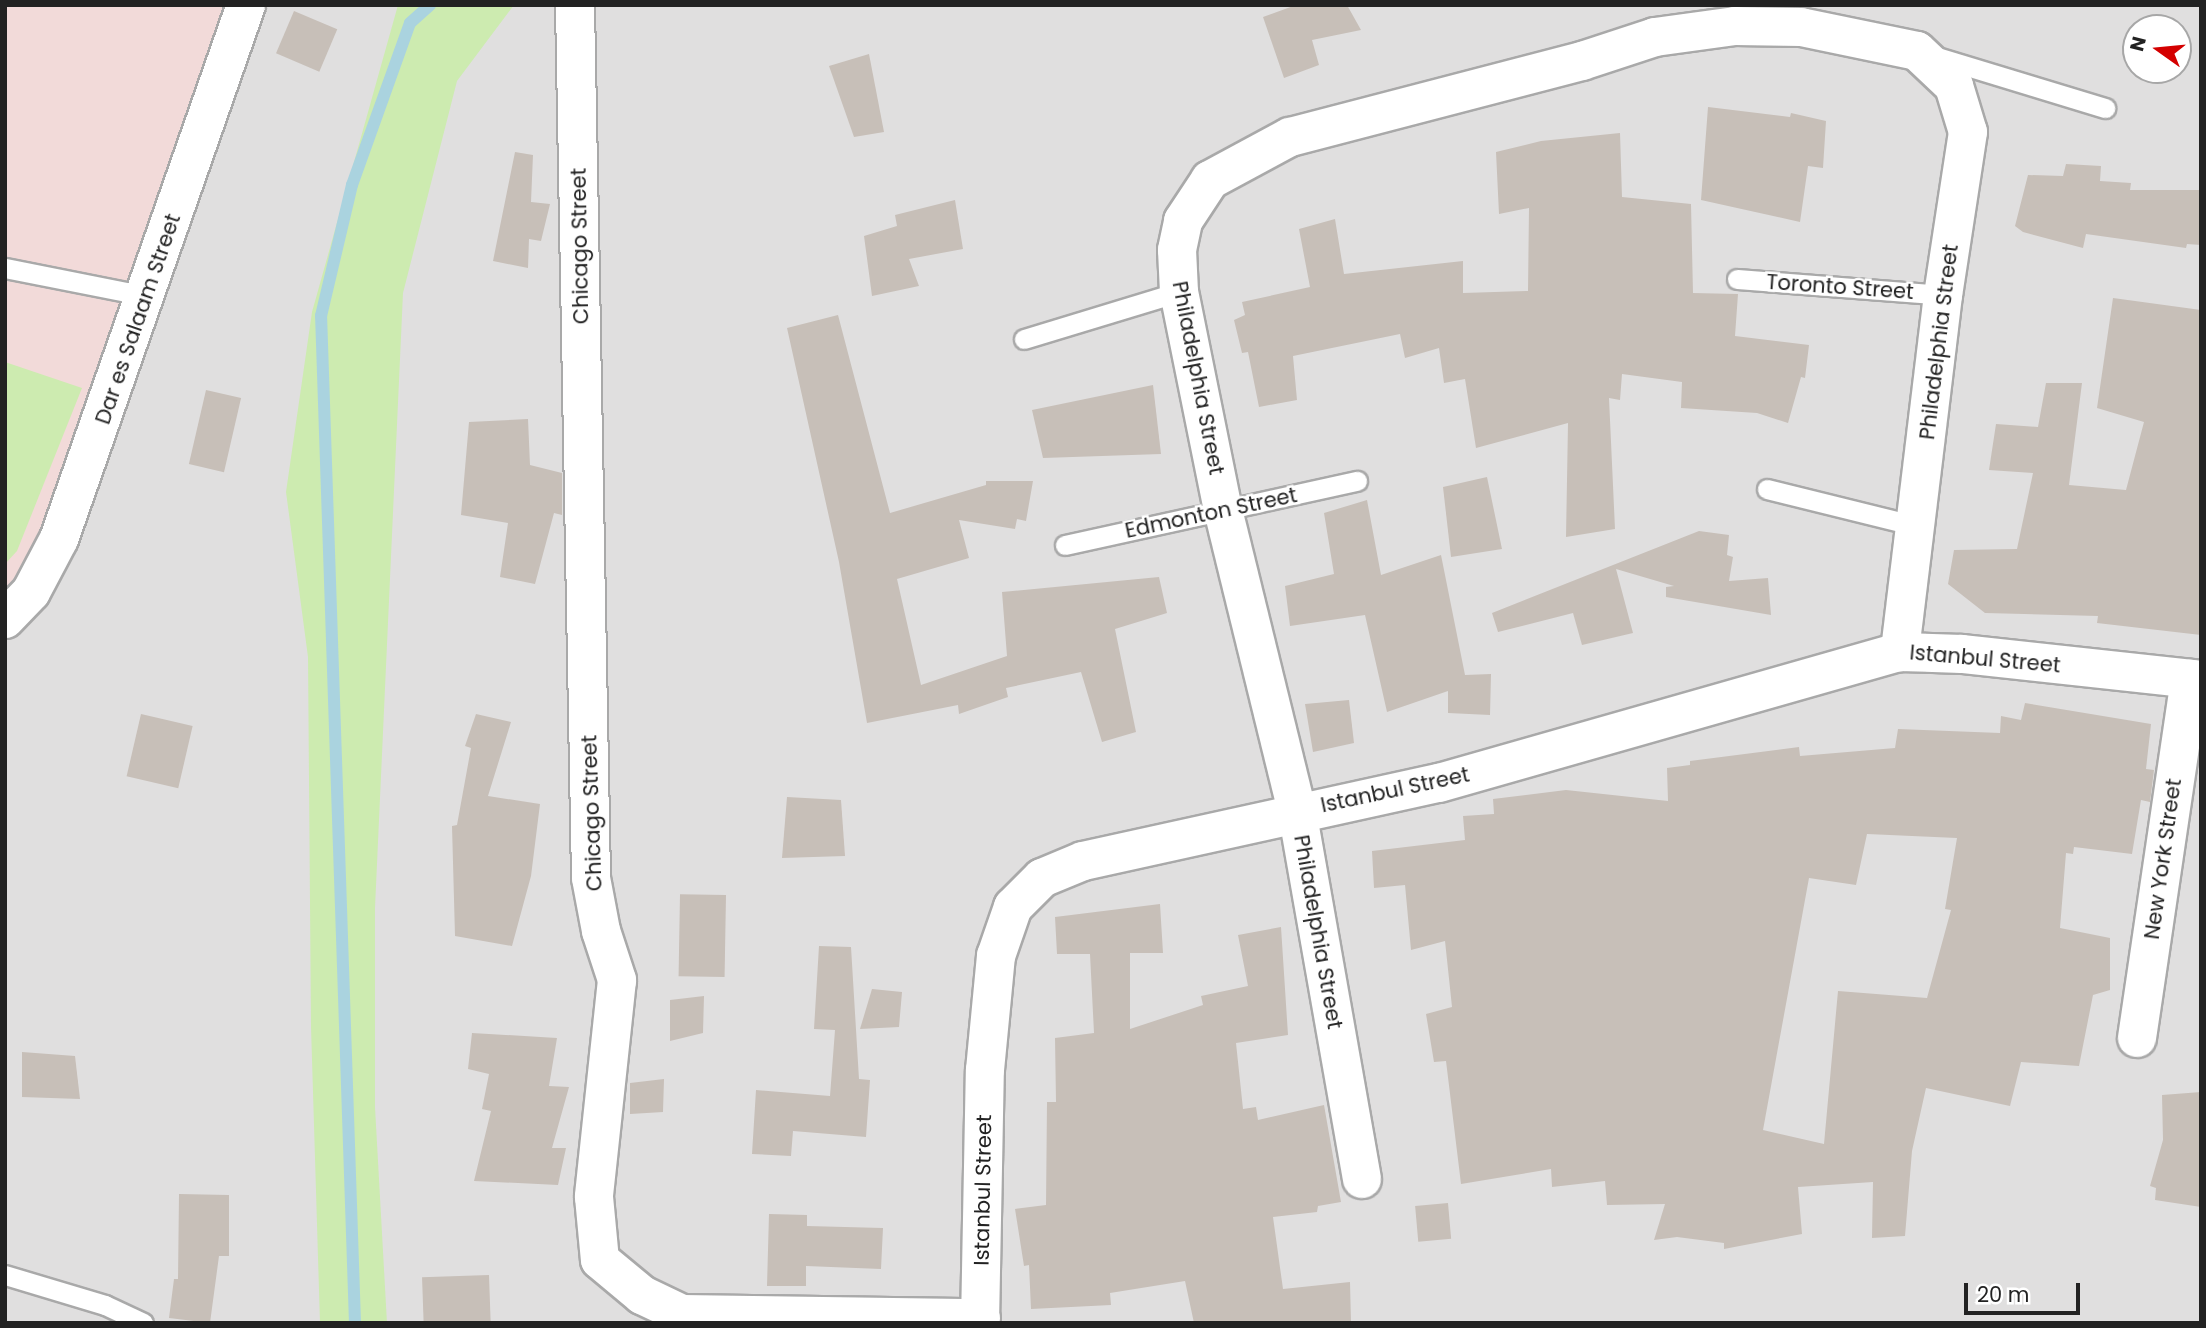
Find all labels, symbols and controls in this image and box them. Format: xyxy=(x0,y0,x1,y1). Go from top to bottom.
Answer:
north arrow xyxy=(2122,14,2192,84)
text: N xyxy=(2123,34,2153,54)
street label: Chicago Street xyxy=(566,168,594,324)
street label: Dar es Salaam Street xyxy=(90,210,186,428)
street label: Philadelphia Street xyxy=(1915,243,1963,441)
street label: Toronto Street xyxy=(1765,269,1915,305)
street label: Philadelphia Street xyxy=(1167,279,1229,477)
street label: Edmonton Street xyxy=(1123,482,1299,544)
street label: Istanbul Street xyxy=(1909,640,2061,678)
street label: Chicago Street xyxy=(577,734,607,892)
street label: Istanbul Street xyxy=(1318,762,1472,818)
street label: New York Street xyxy=(2139,777,2187,941)
street label: Philadelphia Street xyxy=(1289,833,1347,1031)
street label: Istanbul Street xyxy=(969,1114,997,1266)
scale bar xyxy=(1968,1268,2084,1312)
text: 20 m xyxy=(1977,1280,2030,1309)

